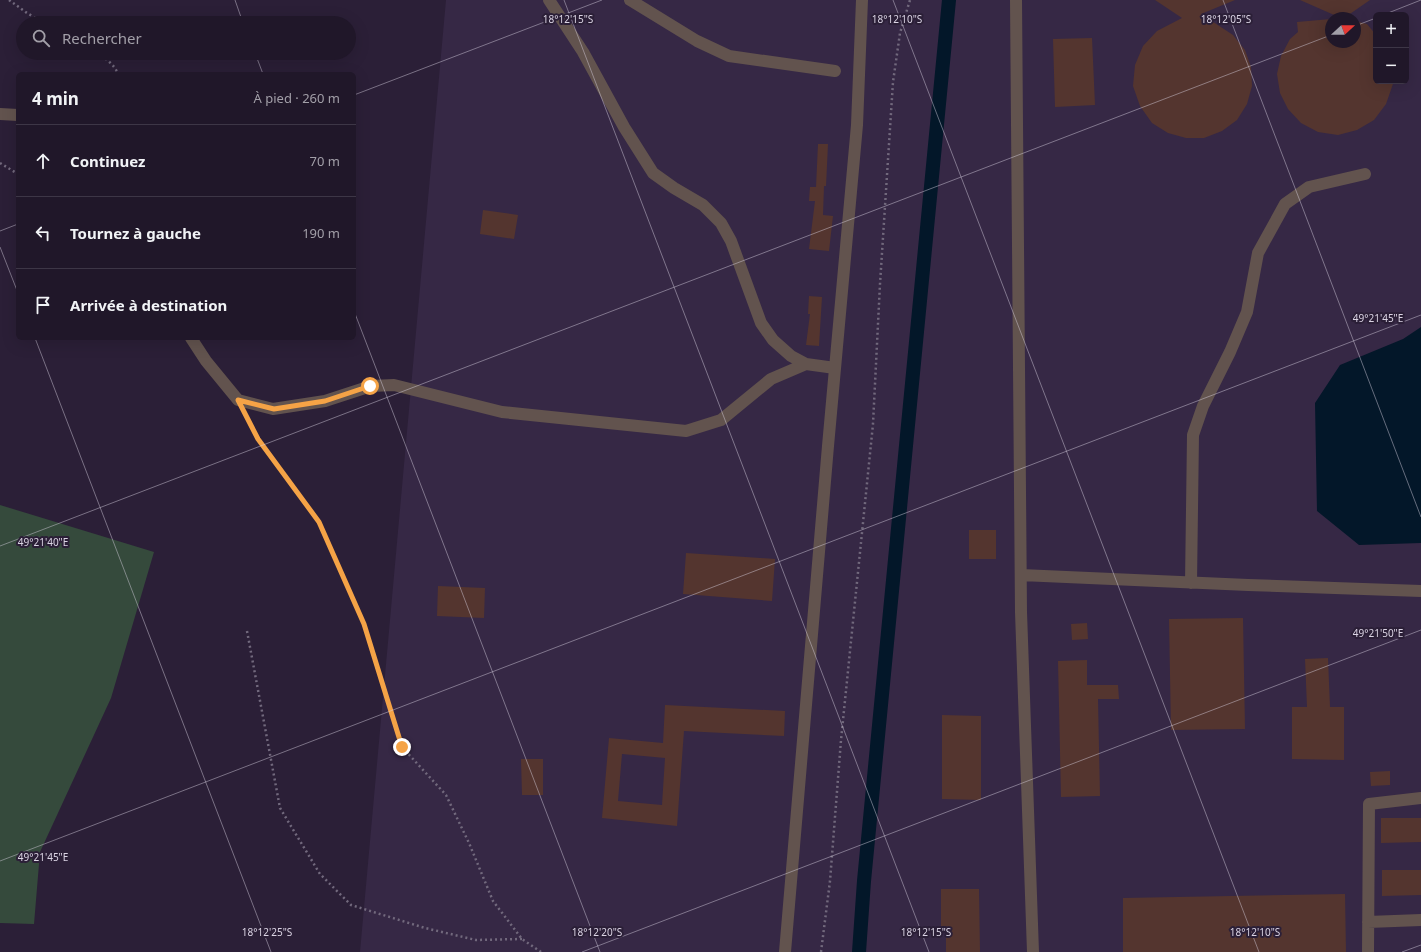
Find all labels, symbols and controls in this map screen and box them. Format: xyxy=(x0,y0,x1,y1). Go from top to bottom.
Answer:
text: 18°12'15"S xyxy=(543,12,594,26)
text: 18°12'10"S xyxy=(872,12,923,26)
text: 18°12'05"S xyxy=(1201,12,1252,26)
north arrow xyxy=(1325,12,1361,48)
map controls xyxy=(1373,12,1409,84)
button: + xyxy=(1373,12,1409,48)
search box xyxy=(16,16,356,60)
icon: search xyxy=(30,27,52,49)
text: Rechercher xyxy=(62,28,142,48)
button: − xyxy=(1373,48,1409,84)
text: 4 min xyxy=(32,87,79,110)
text: À pied · 260 m xyxy=(254,89,340,107)
icon: ahead xyxy=(32,150,54,172)
text: Continuez xyxy=(70,151,145,171)
text: 70 m xyxy=(310,152,340,170)
icon: left xyxy=(32,222,54,244)
text: Tournez à gauche xyxy=(70,223,201,243)
text: 190 m xyxy=(302,224,340,242)
icon: arrive xyxy=(32,294,54,316)
text: Arrivée à destination xyxy=(70,295,227,315)
text: 49°21'45"E xyxy=(1353,311,1403,325)
route start xyxy=(361,377,379,395)
text: 49°21'40"E xyxy=(18,535,68,549)
text: 49°21'50"E xyxy=(1353,626,1403,640)
route end xyxy=(393,738,411,756)
text: 49°21'45"E xyxy=(18,850,68,864)
text: 18°12'25"S xyxy=(242,925,293,939)
text: 18°12'20"S xyxy=(572,925,623,939)
text: 18°12'15"S xyxy=(901,925,952,939)
text: 18°12'10"S xyxy=(1230,925,1281,939)

